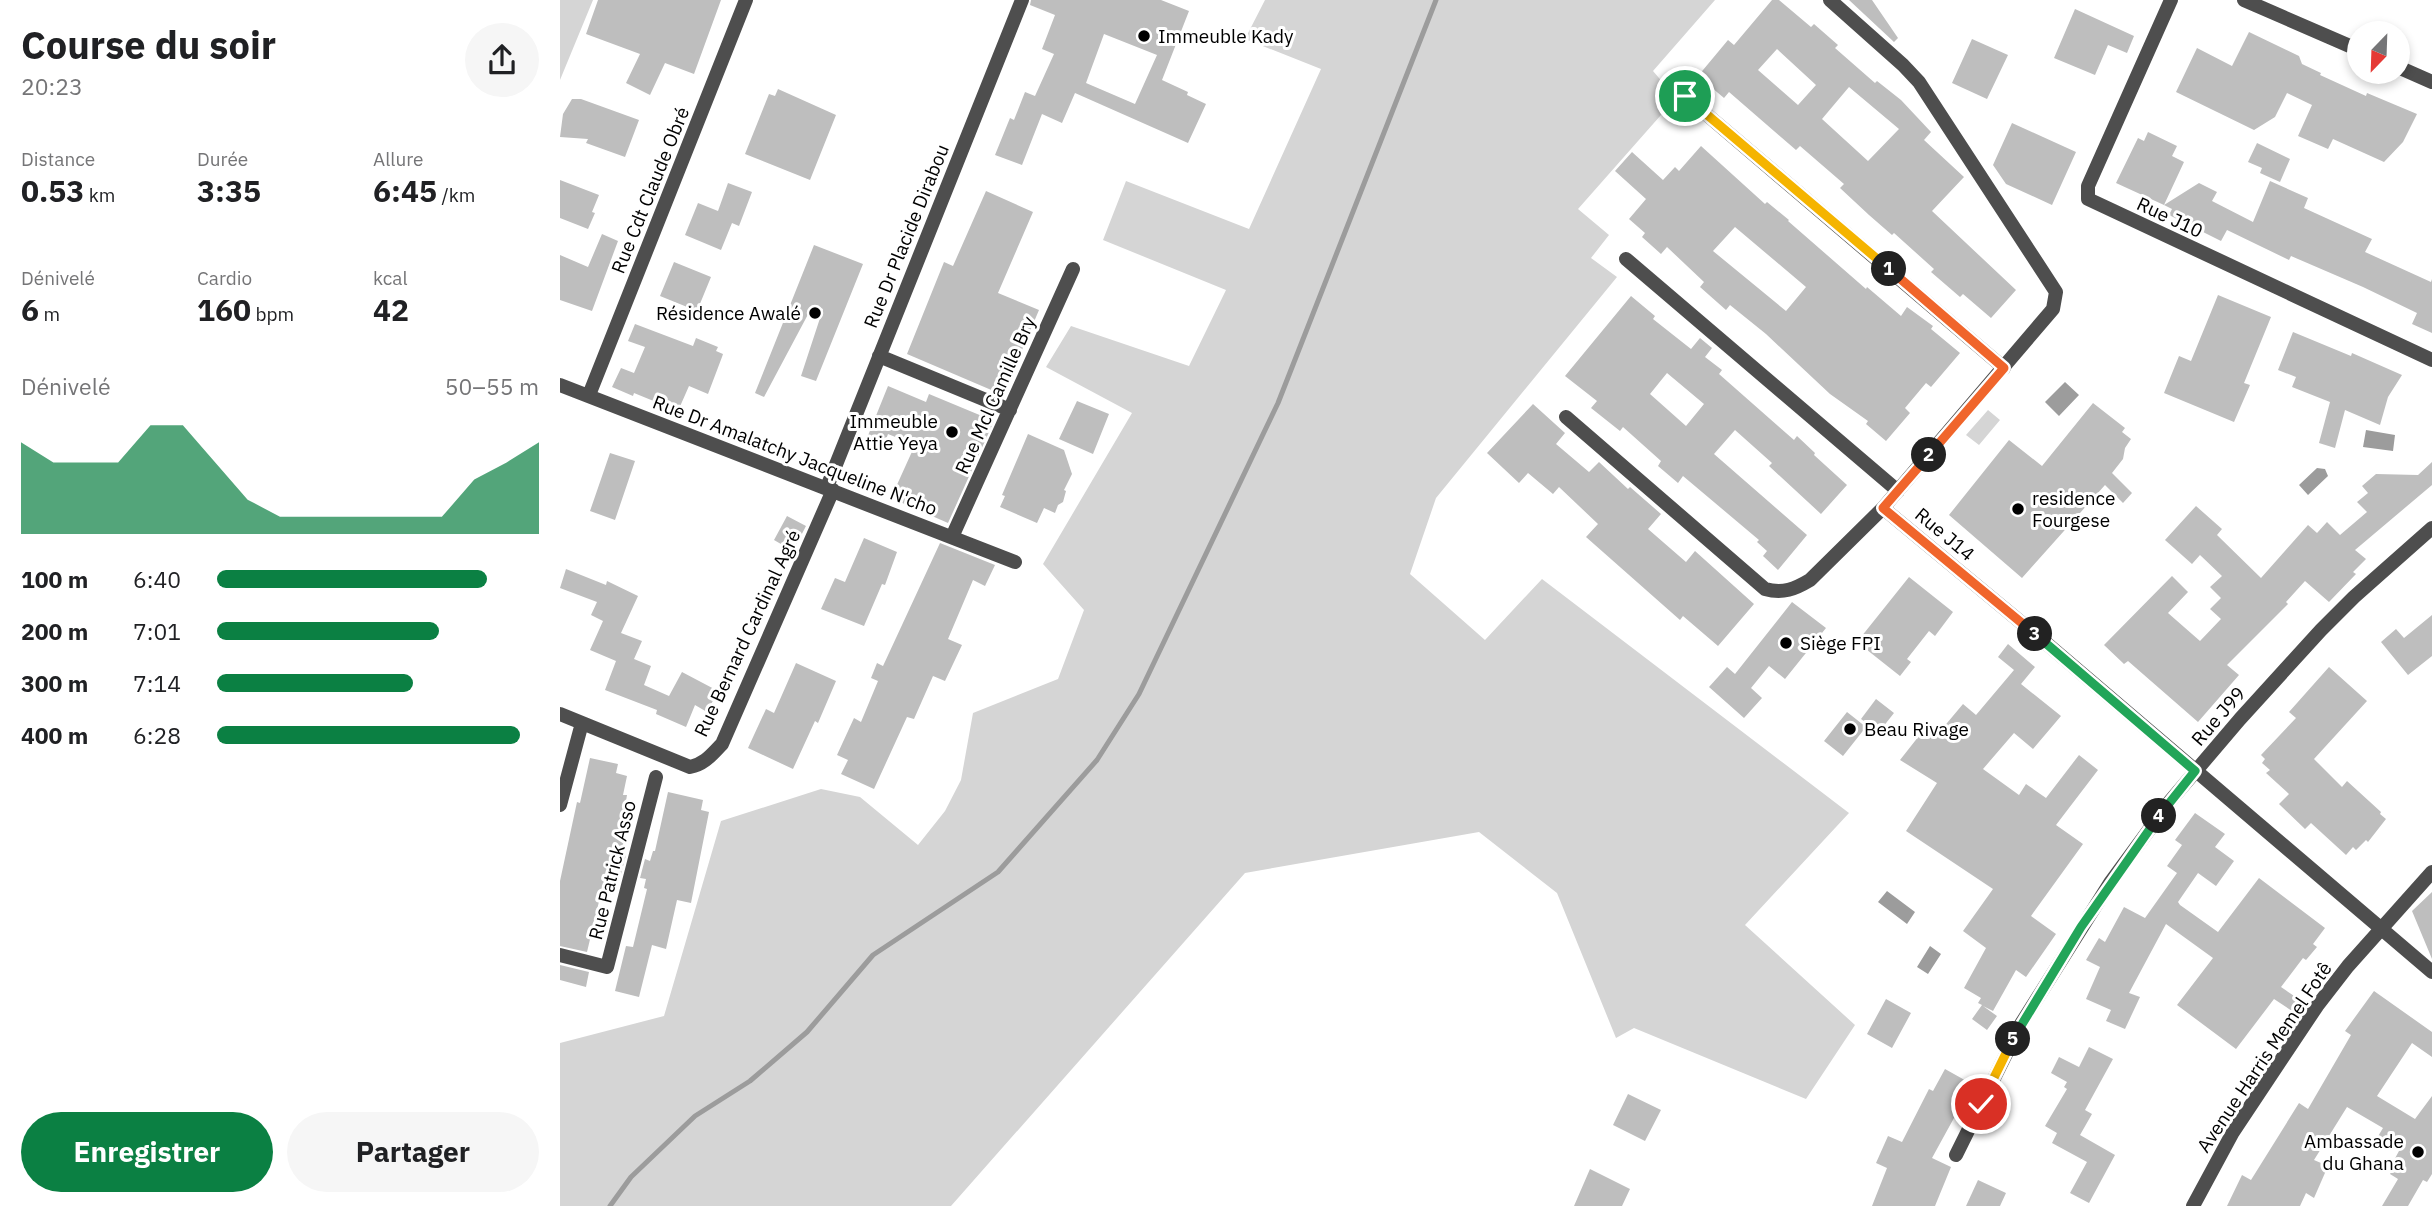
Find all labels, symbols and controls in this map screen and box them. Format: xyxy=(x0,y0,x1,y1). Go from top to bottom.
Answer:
text: Course du soir xyxy=(21,20,276,69)
north arrow xyxy=(2347,21,2410,84)
map controls xyxy=(2347,21,2410,84)
button: share xyxy=(465,23,539,97)
place label: Immeuble Kady xyxy=(1158,24,1294,48)
marker: Immeuble Kady xyxy=(1136,28,1152,44)
pin xyxy=(1655,66,1715,126)
text: 20:23 xyxy=(21,71,83,101)
icon: arrive xyxy=(1666,77,1704,115)
street label: Rue Cdt Claude Obré xyxy=(606,103,694,277)
street label: Rue Dr Placide Dirabou xyxy=(858,141,954,331)
text: Distance xyxy=(21,147,95,171)
text: Durée xyxy=(197,147,248,171)
text: Allure xyxy=(373,147,424,171)
text: 0.53 xyxy=(21,171,84,210)
text: 3:35 xyxy=(197,171,261,210)
text: 6:45 xyxy=(373,171,437,210)
text: km xyxy=(84,183,115,207)
text: /km xyxy=(437,183,475,207)
street label: Rue J10 xyxy=(2133,191,2207,243)
pin: 1 xyxy=(1872,252,1906,286)
text: 1 xyxy=(1883,256,1894,280)
text: Dénivelé xyxy=(21,266,95,290)
text: Cardio xyxy=(197,266,252,290)
text: kcal xyxy=(373,266,408,290)
text: 6 xyxy=(21,290,39,329)
text: 160 xyxy=(197,290,251,329)
text: 42 xyxy=(373,290,409,329)
place label: Résidence Awalé xyxy=(656,301,801,325)
text: m xyxy=(39,302,60,326)
text: bpm xyxy=(251,302,294,326)
marker: Résidence Awalé xyxy=(807,305,823,321)
street label: Rue Mcl Camille Bry xyxy=(949,312,1041,478)
text: Dénivelé xyxy=(21,371,111,401)
text: 50–55 m xyxy=(445,371,539,401)
street label: Rue Dr Amalatchy Jacqueline N'cho xyxy=(649,390,941,520)
place label: Immeuble Attie Yeya xyxy=(849,409,938,455)
marker: Immeuble Attie Yeya xyxy=(944,424,960,440)
pin: 2 xyxy=(1912,438,1946,472)
text: 2 xyxy=(1923,442,1934,466)
place label: residence Fourgese xyxy=(2032,486,2115,532)
marker: residence Fourgese xyxy=(2010,501,2026,517)
street label: Rue J14 xyxy=(1910,502,1980,566)
street label: Rue Bernard Cardinal Agré xyxy=(688,526,806,740)
text: 100 m xyxy=(21,564,88,594)
text: 6:40 xyxy=(133,564,181,594)
text: 200 m xyxy=(21,616,88,646)
text: 7:01 xyxy=(133,616,181,646)
pin: 3 xyxy=(2018,616,2052,652)
text: 3 xyxy=(2029,621,2040,645)
place label: Siège FPI xyxy=(1800,631,1881,655)
marker: Siège FPI xyxy=(1778,635,1794,651)
text: 300 m xyxy=(21,668,88,698)
text: 7:14 xyxy=(133,668,181,698)
street label: Rue J99 xyxy=(2186,682,2250,750)
place label: Beau Rivage xyxy=(1864,717,1969,741)
text: 400 m xyxy=(21,720,88,750)
text: 6:28 xyxy=(133,720,181,750)
marker: Beau Rivage xyxy=(1842,721,1858,737)
street label: Rue Patrick Asso xyxy=(583,798,641,942)
pin: 4 xyxy=(2142,798,2176,834)
text: 4 xyxy=(2153,803,2164,827)
street label: Avenue Harris Memel Fotê xyxy=(2191,957,2337,1157)
pin: 5 xyxy=(1996,1021,2030,1056)
text: 5 xyxy=(2007,1026,2018,1050)
pin xyxy=(1951,1074,2011,1134)
icon: check xyxy=(1962,1085,2000,1123)
button: Enregistrer xyxy=(21,1112,273,1192)
button: Partager xyxy=(287,1112,539,1192)
place label: Ambassade du Ghana xyxy=(2304,1129,2404,1175)
marker: Ambassade du Ghana xyxy=(2410,1144,2426,1160)

